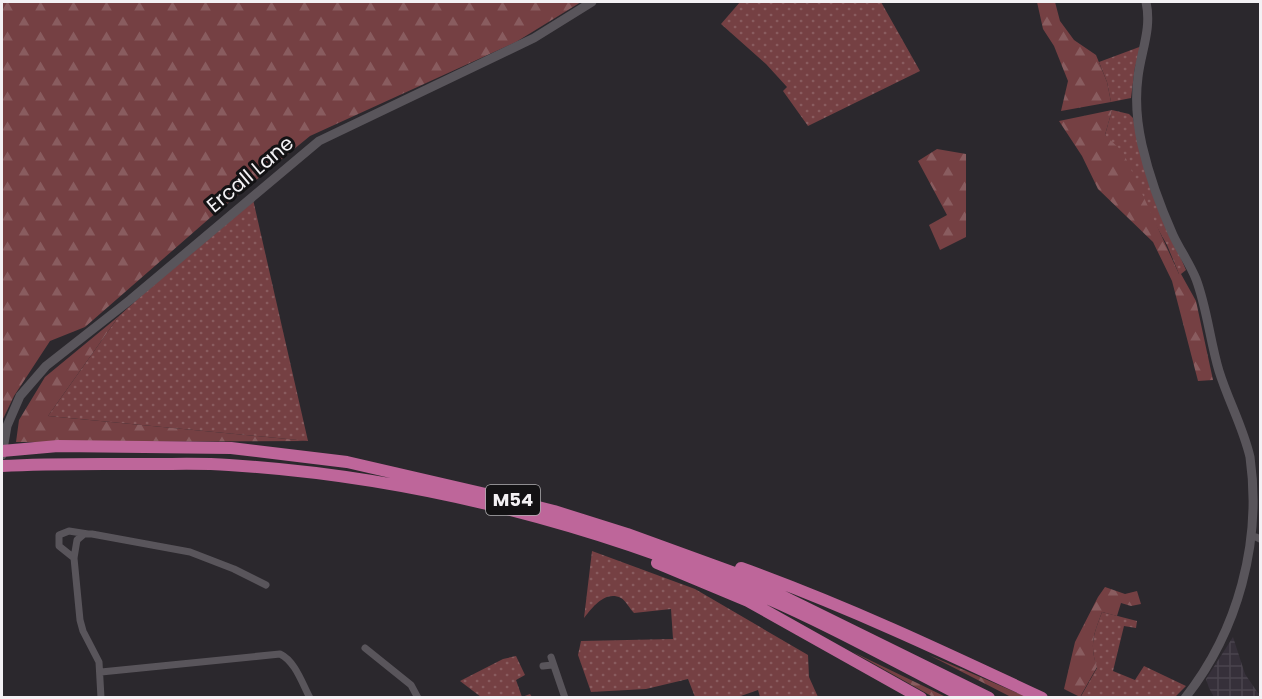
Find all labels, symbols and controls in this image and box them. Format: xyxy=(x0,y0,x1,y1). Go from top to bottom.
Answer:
street label: Ercall Lane xyxy=(200,129,300,219)
road number: M54 xyxy=(486,485,540,515)

